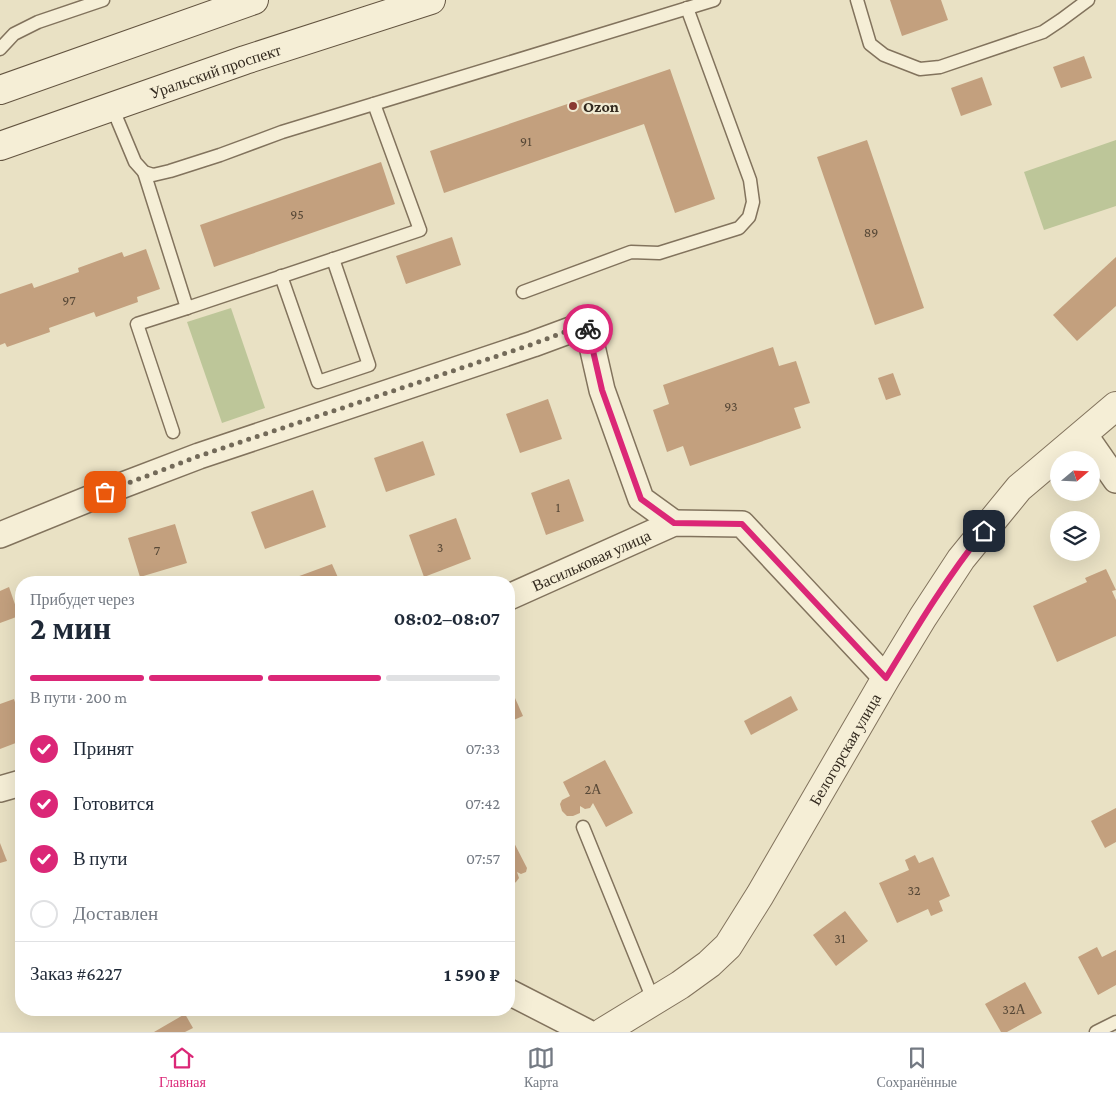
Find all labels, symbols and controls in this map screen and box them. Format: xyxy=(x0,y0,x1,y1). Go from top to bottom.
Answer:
street label: Уральский проспект xyxy=(147,41,283,102)
place label: Ozon xyxy=(583,98,619,115)
marker: Ozon xyxy=(567,100,579,112)
house number: 91 xyxy=(520,133,532,149)
house number: 95 xyxy=(290,206,304,222)
house number: 89 xyxy=(864,224,878,240)
house number: 97 xyxy=(62,292,76,308)
courier xyxy=(563,304,613,354)
icon: bike xyxy=(574,315,602,343)
house number: 93 xyxy=(724,398,738,414)
north arrow xyxy=(1050,451,1100,501)
map controls xyxy=(1050,451,1100,561)
pin xyxy=(84,471,126,513)
icon: bag xyxy=(91,478,119,506)
house number: 1 xyxy=(556,499,561,515)
pin xyxy=(963,510,1005,552)
button: layers xyxy=(1050,511,1100,561)
icon: home xyxy=(970,517,998,545)
street label: Васильковая улица xyxy=(529,527,653,595)
house number: 3 xyxy=(437,539,443,555)
house number: 7 xyxy=(154,542,161,558)
text: Прибудет через xyxy=(30,591,135,608)
text: 08:02–08:07 xyxy=(394,608,500,629)
text: 2 мин xyxy=(30,610,111,646)
text: В пути · 200 m xyxy=(30,689,127,706)
street label: Белогорская улица xyxy=(806,691,884,808)
icon: check xyxy=(30,735,58,763)
text: Принят xyxy=(73,738,134,759)
text: 07:33 xyxy=(465,740,500,757)
house number: 2А xyxy=(585,781,602,797)
icon: check xyxy=(30,790,58,818)
text: Готовится xyxy=(73,793,154,814)
text: 07:42 xyxy=(465,795,500,812)
icon: check xyxy=(30,845,58,873)
text: В пути xyxy=(73,848,127,869)
text: 07:57 xyxy=(466,850,500,867)
house number: 32 xyxy=(907,882,921,898)
text: Доставлен xyxy=(73,903,158,924)
house number: 31 xyxy=(834,930,846,946)
text: Заказ #6227 xyxy=(30,963,122,984)
text: 1 590 ₽ xyxy=(444,964,500,985)
house number: 32А xyxy=(1002,1001,1027,1017)
tab: Главная xyxy=(159,1044,206,1091)
tab: Карта xyxy=(524,1044,559,1091)
tab: Сохранённые xyxy=(876,1044,957,1091)

